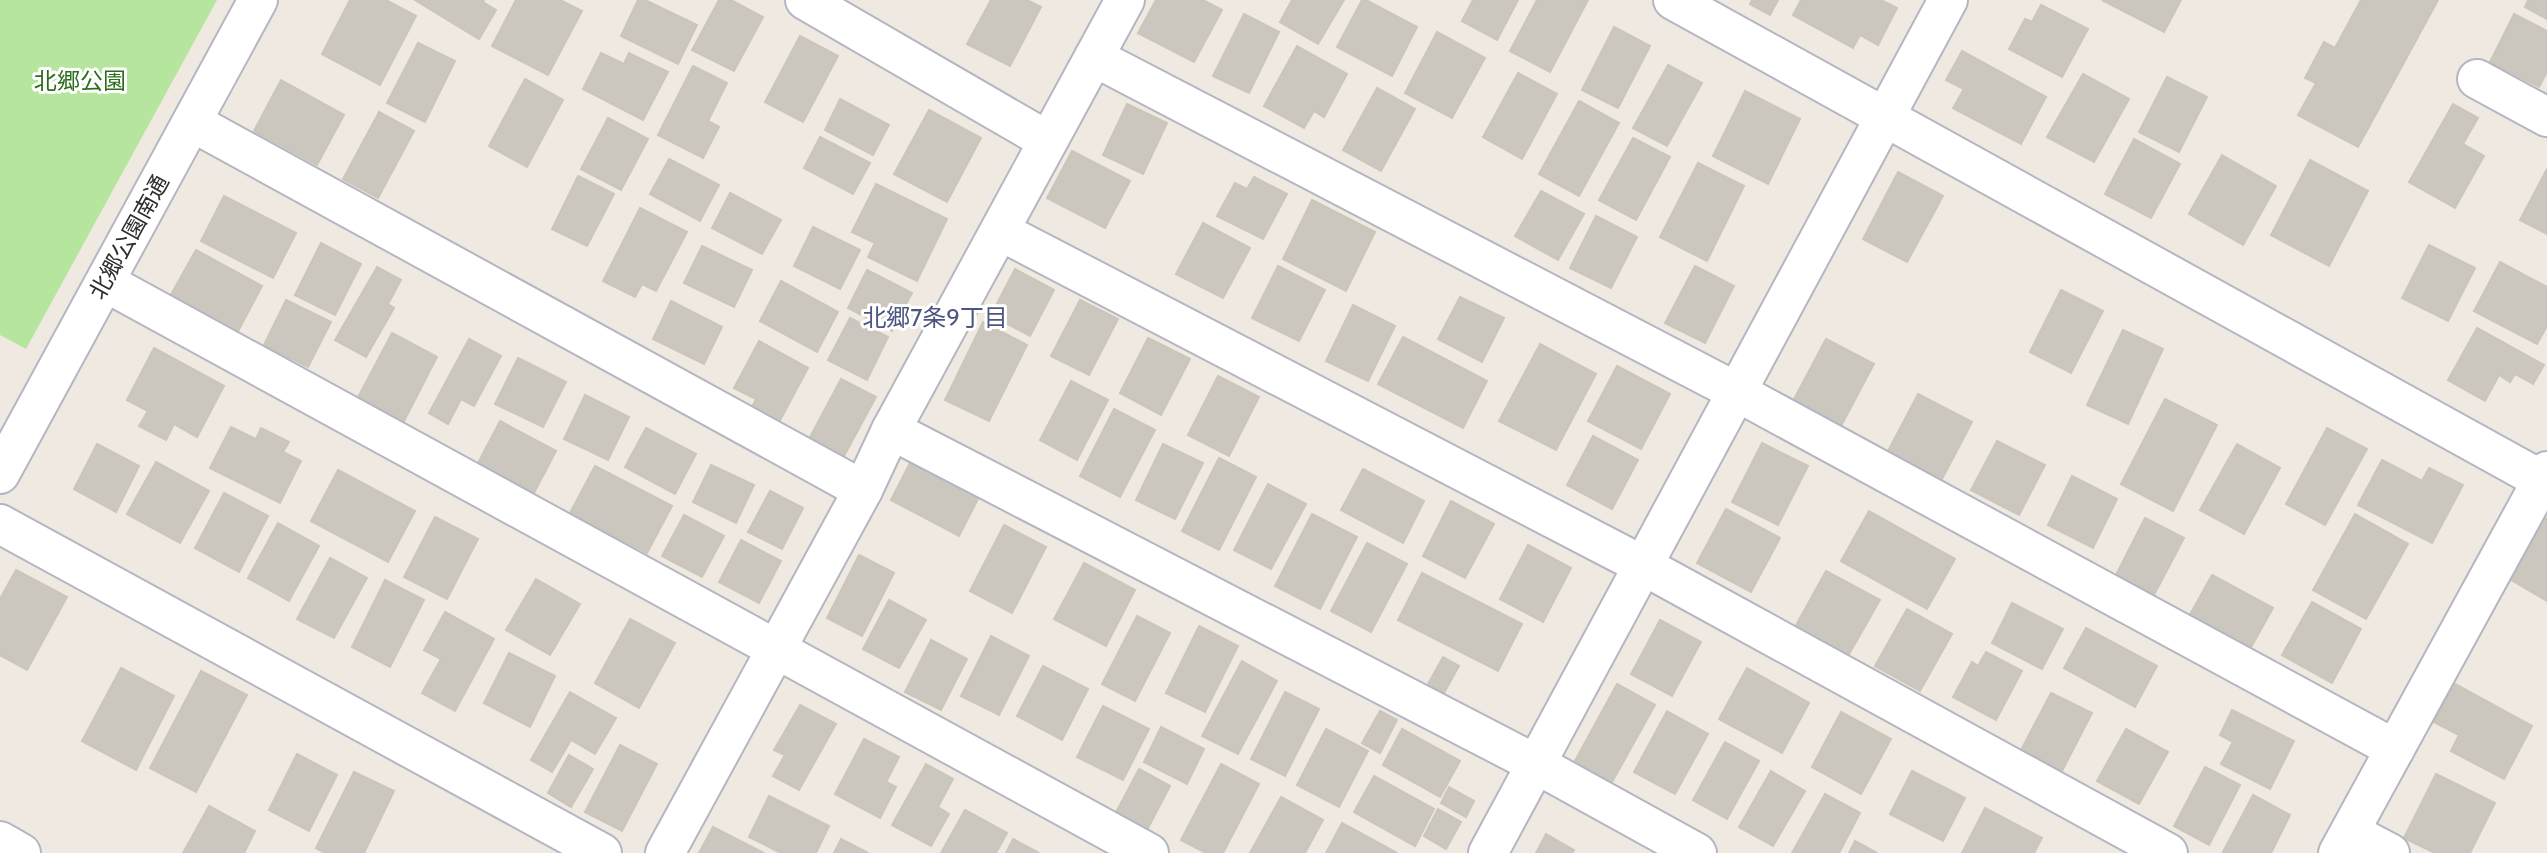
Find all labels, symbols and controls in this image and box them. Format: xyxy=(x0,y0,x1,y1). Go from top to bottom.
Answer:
park label: 北郷公園 xyxy=(34,67,126,95)
street label: 北郷公園南通 xyxy=(83,170,175,304)
district label: 北郷7条9丁目 xyxy=(862,303,1008,332)

